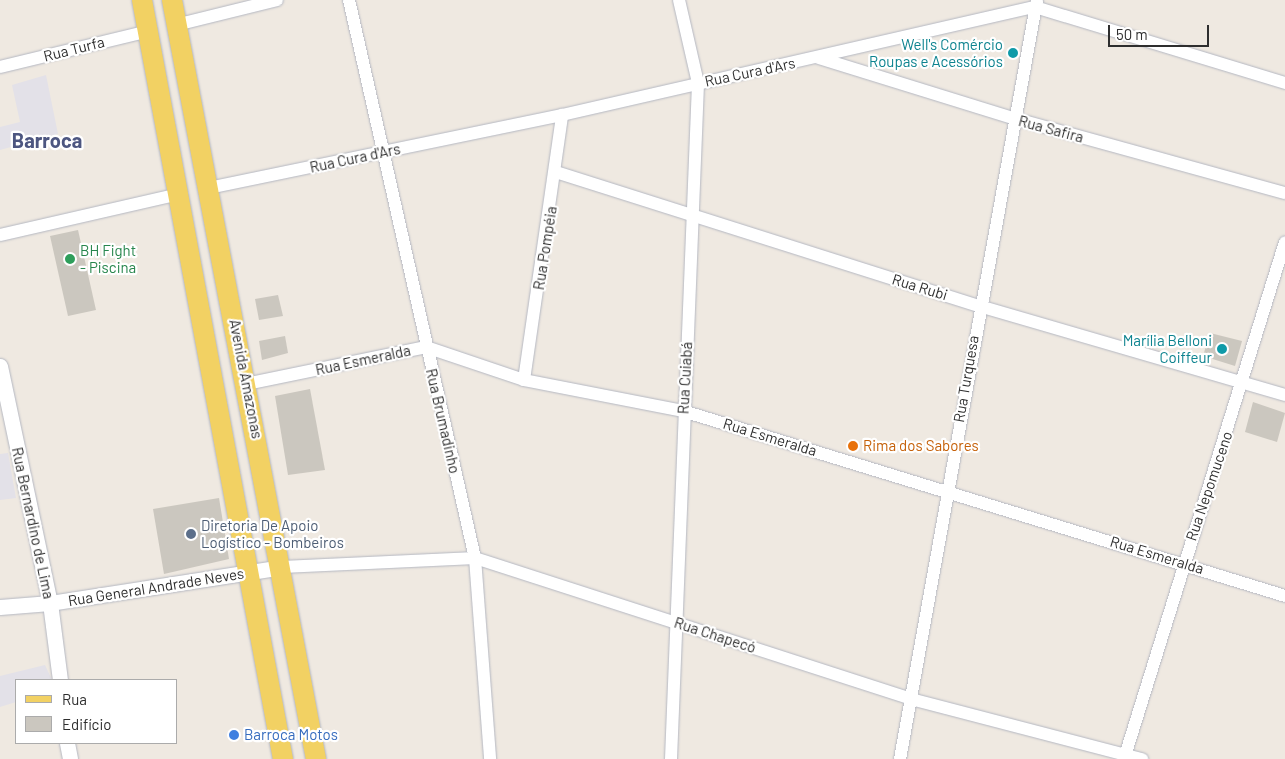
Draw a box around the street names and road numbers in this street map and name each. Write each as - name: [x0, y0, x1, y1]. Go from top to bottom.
- street label: Rua Turfa: [42, 33, 106, 65]
- street label: Rua Cura d'Ars: [703, 54, 797, 90]
- street label: Rua Safira: [1017, 112, 1085, 146]
- street label: Rua Cura d'Ars: [308, 140, 402, 176]
- street label: Rua Pompéia: [529, 205, 561, 291]
- street label: Rua Rubi: [890, 270, 950, 304]
- street label: Avenida Amazonas: [226, 318, 266, 440]
- street label: Rua Turquesa: [949, 334, 983, 424]
- street label: Rua Esmeralda: [314, 341, 412, 379]
- street label: Rua Cuiabá: [674, 341, 696, 415]
- street label: Rua Brumadinho: [422, 367, 464, 475]
- street label: Rua Esmeralda: [721, 414, 819, 460]
- street label: Rua Nepomuceno: [1182, 429, 1236, 543]
- street label: Rua Bernardino de Lima: [8, 445, 58, 601]
- street label: Rua Esmeralda: [1108, 532, 1206, 578]
- street label: Rua General Andrade Neves: [67, 564, 245, 610]
- street label: Rua Chapecó: [672, 613, 758, 657]

